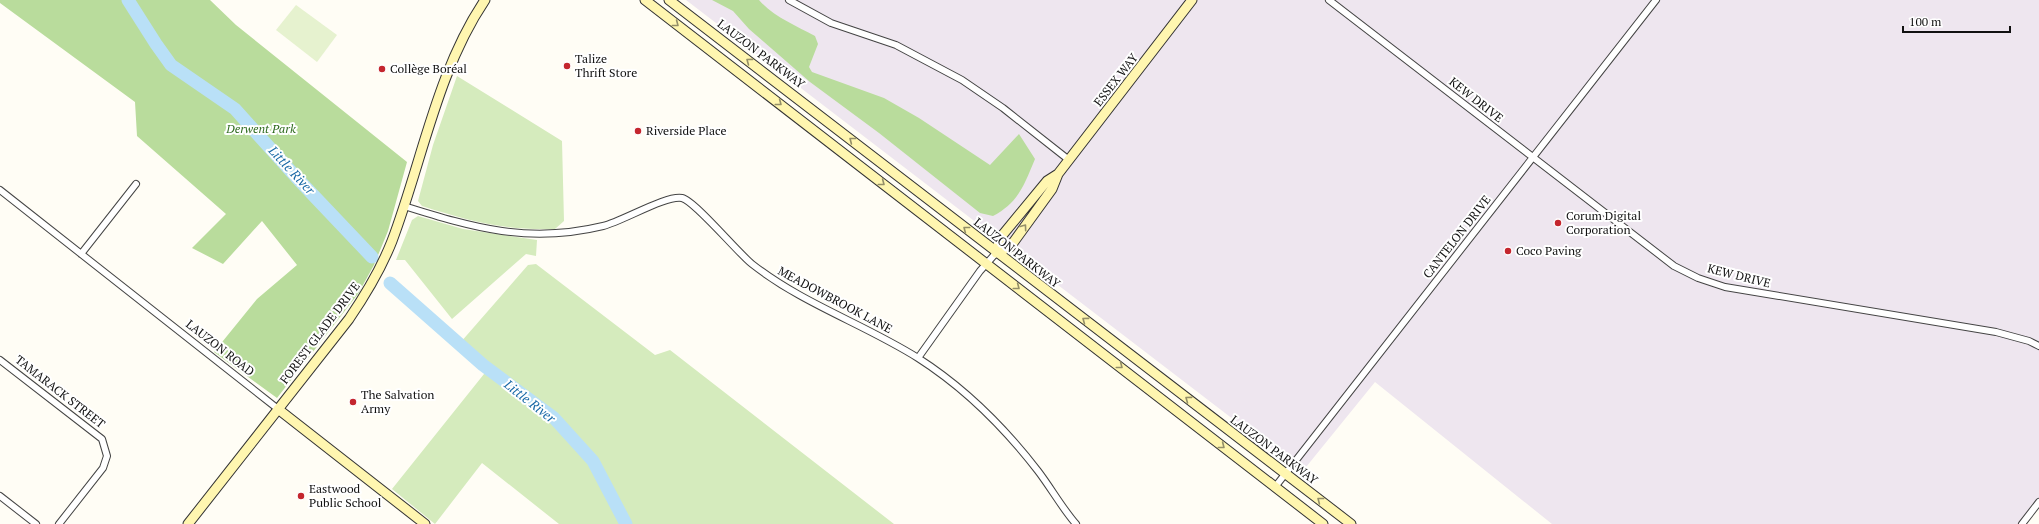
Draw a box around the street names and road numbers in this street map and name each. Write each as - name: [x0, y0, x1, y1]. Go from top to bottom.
- street label: LAUZON PARKWAY: [715, 16, 808, 91]
- street label: ESSEX WAY: [1090, 50, 1141, 109]
- street label: KEW DRIVE: [1446, 74, 1506, 125]
- street label: CANTELON DRIVE: [1420, 192, 1494, 281]
- street label: LAUZON PARKWAY: [971, 214, 1064, 291]
- street label: KEW DRIVE: [1706, 260, 1772, 291]
- street label: MEADOWBROOK LANE: [775, 263, 895, 336]
- street label: FOREST GLADE DRIVE: [276, 279, 363, 387]
- street label: LAUZON ROAD: [183, 316, 257, 379]
- street label: TAMARACK STREET: [12, 352, 109, 432]
- street label: LAUZON PARKWAY: [1228, 412, 1321, 487]

